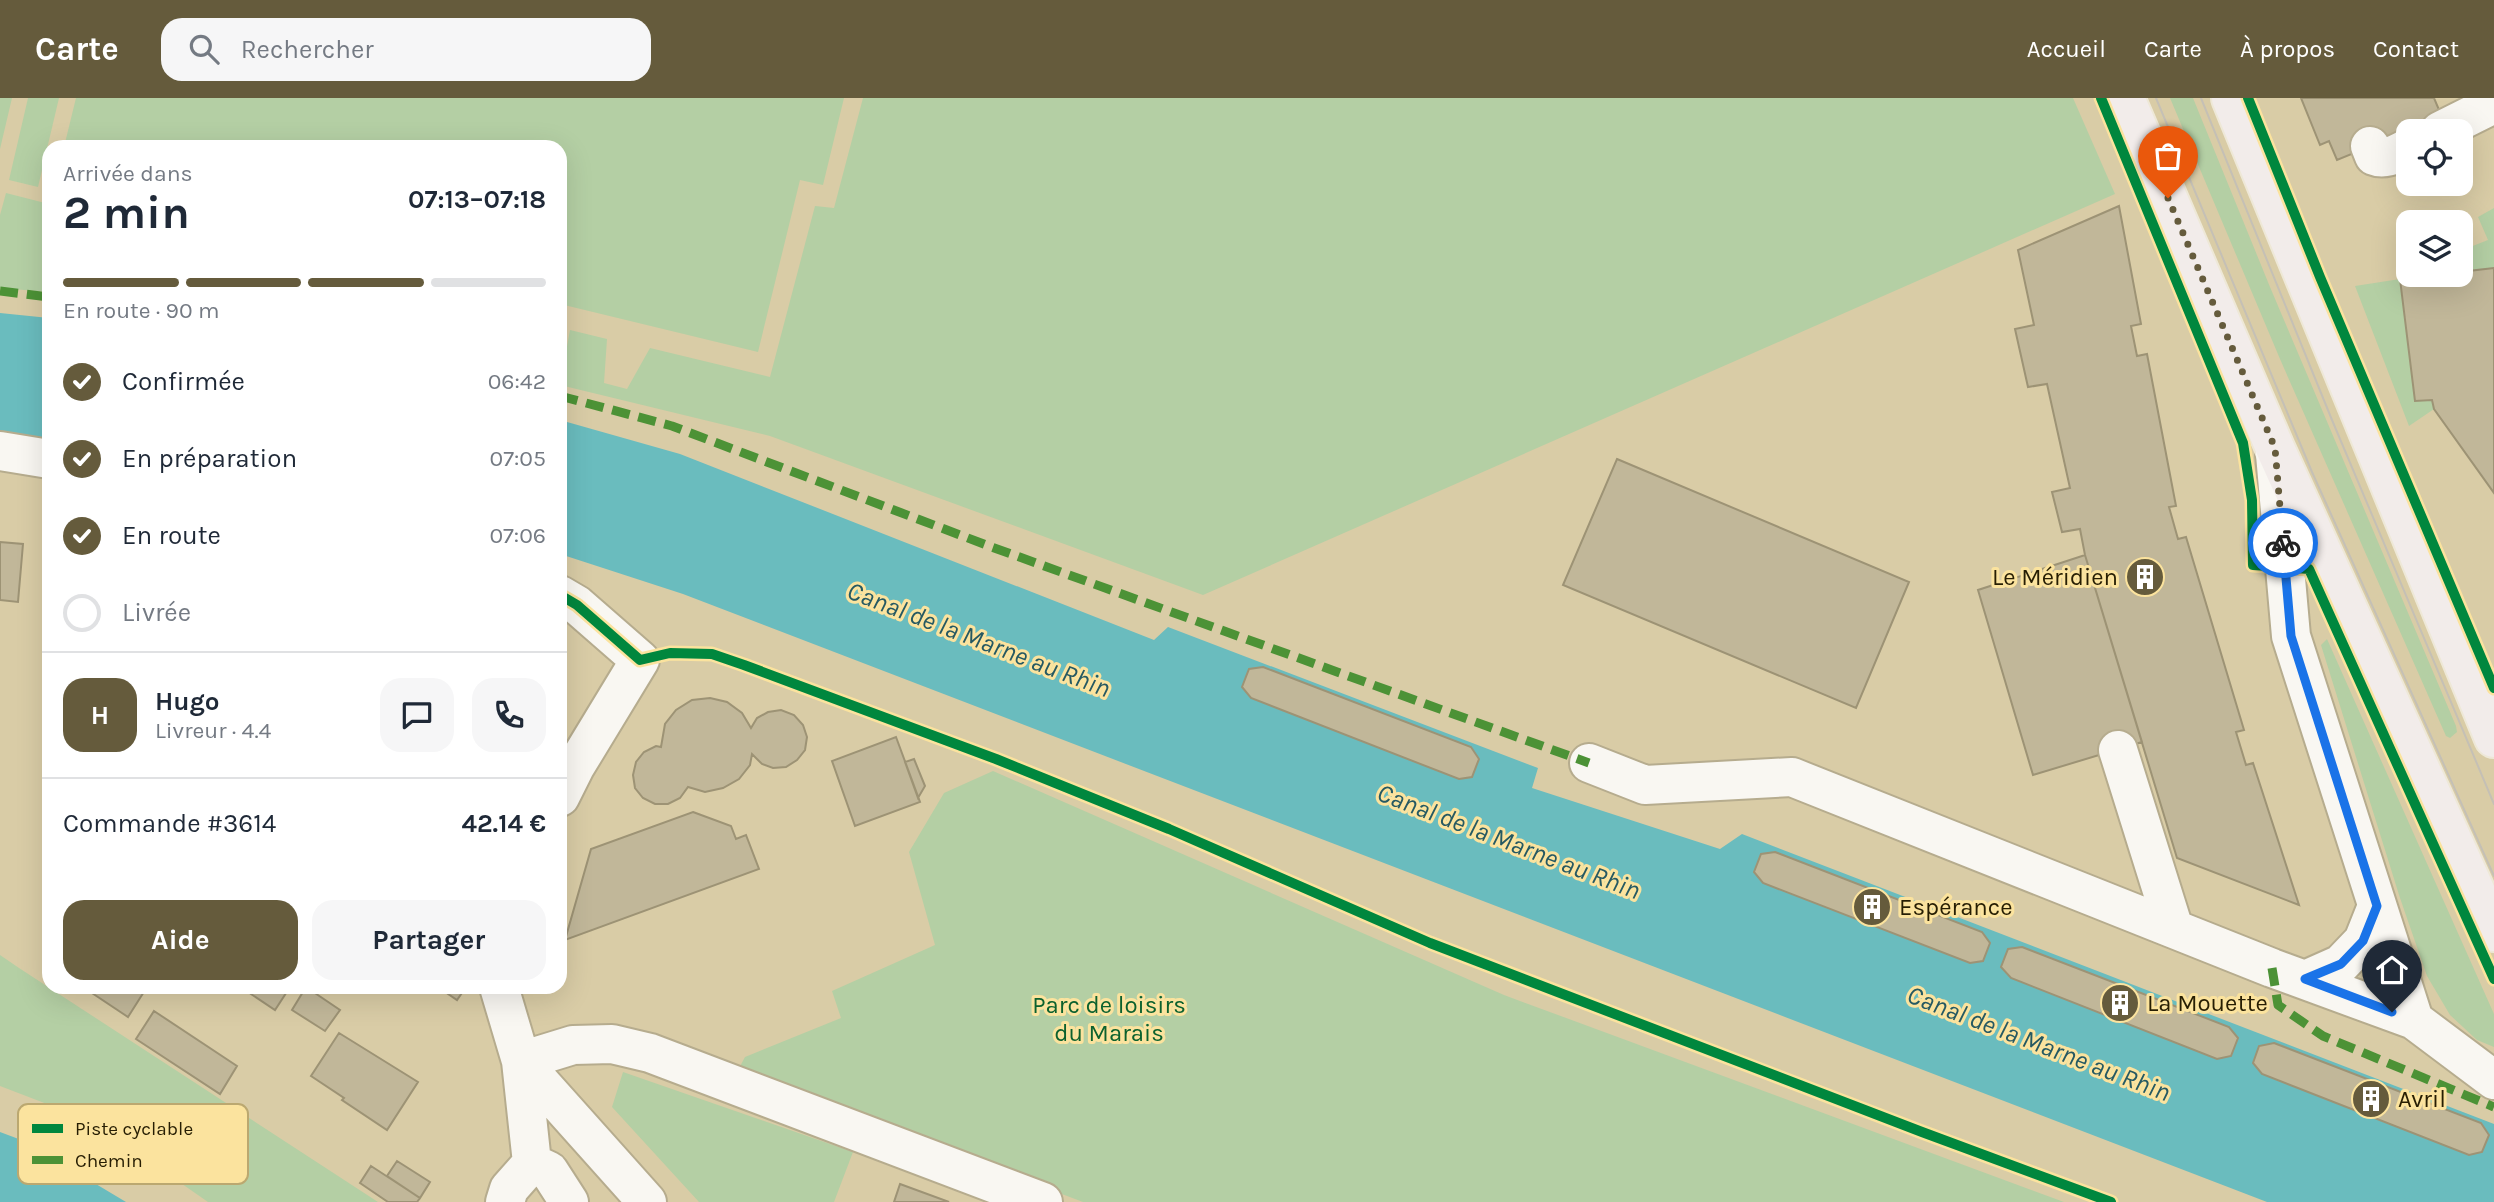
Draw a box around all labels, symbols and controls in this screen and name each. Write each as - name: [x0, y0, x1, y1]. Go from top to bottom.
- search box: [161, 18, 651, 81]
- text: Carte: [35, 30, 119, 68]
- icon: search: [185, 30, 223, 68]
- text: Rechercher: [241, 34, 374, 65]
- text: Accueil: [2027, 35, 2106, 63]
- text: Carte: [2144, 35, 2202, 63]
- text: À propos: [2240, 35, 2335, 63]
- text: Contact: [2373, 35, 2459, 63]
- map controls: [2396, 119, 2473, 287]
- button: locate: [2396, 119, 2473, 196]
- pin: [2138, 126, 2198, 198]
- icon: bag: [2149, 137, 2187, 175]
- text: Arrivée dans: [63, 160, 193, 187]
- text: 07:13–07:18: [408, 184, 546, 215]
- text: 2 min: [63, 186, 190, 240]
- button: layers: [2396, 210, 2473, 287]
- text: En route · 90 m: [63, 297, 220, 324]
- icon: check: [63, 363, 101, 401]
- text: Confirmée: [122, 366, 245, 397]
- text: 06:42: [488, 368, 546, 395]
- icon: check: [63, 440, 101, 478]
- text: En préparation: [122, 443, 297, 474]
- text: 07:05: [490, 445, 546, 472]
- courier: [2248, 508, 2318, 578]
- icon: check: [63, 517, 101, 555]
- text: En route: [122, 520, 221, 551]
- text: 07:06: [489, 522, 546, 549]
- icon: bike: [2264, 524, 2302, 562]
- building icon: Le Méridien: [2124, 556, 2166, 598]
- place label: Le Méridien: [1992, 563, 2118, 591]
- water label: Canal de la Marne au Rhin: [843, 575, 1115, 704]
- text: Livrée: [122, 597, 191, 628]
- button: chat: [380, 678, 454, 752]
- button: phone: [472, 678, 546, 752]
- text: Hugo: [155, 686, 220, 717]
- text: H: [91, 700, 109, 731]
- text: Livreur · 4.4: [155, 717, 271, 744]
- water label: Canal de la Marne au Rhin: [1373, 777, 1645, 906]
- text: Commande #3614: [63, 808, 276, 839]
- text: 42.14 €: [461, 808, 546, 839]
- building icon: Espérance: [1851, 886, 1893, 928]
- place label: Espérance: [1899, 893, 2013, 921]
- button: Aide: [63, 900, 298, 980]
- button: Partager: [312, 900, 546, 980]
- pin: [2362, 940, 2422, 1012]
- icon: home: [2373, 951, 2411, 989]
- water label: Canal de la Marne au Rhin: [1903, 979, 2175, 1108]
- building icon: La Mouette: [2099, 982, 2141, 1024]
- place label: La Mouette: [2147, 989, 2268, 1017]
- park label: Parc de loisirs du Marais: [1032, 991, 1186, 1047]
- building icon: Avril: [2350, 1078, 2392, 1120]
- place label: Avril: [2398, 1085, 2446, 1113]
- legend: [18, 1104, 248, 1184]
- text: Piste cyclable: [75, 1118, 193, 1140]
- text: Chemin: [75, 1150, 143, 1172]

